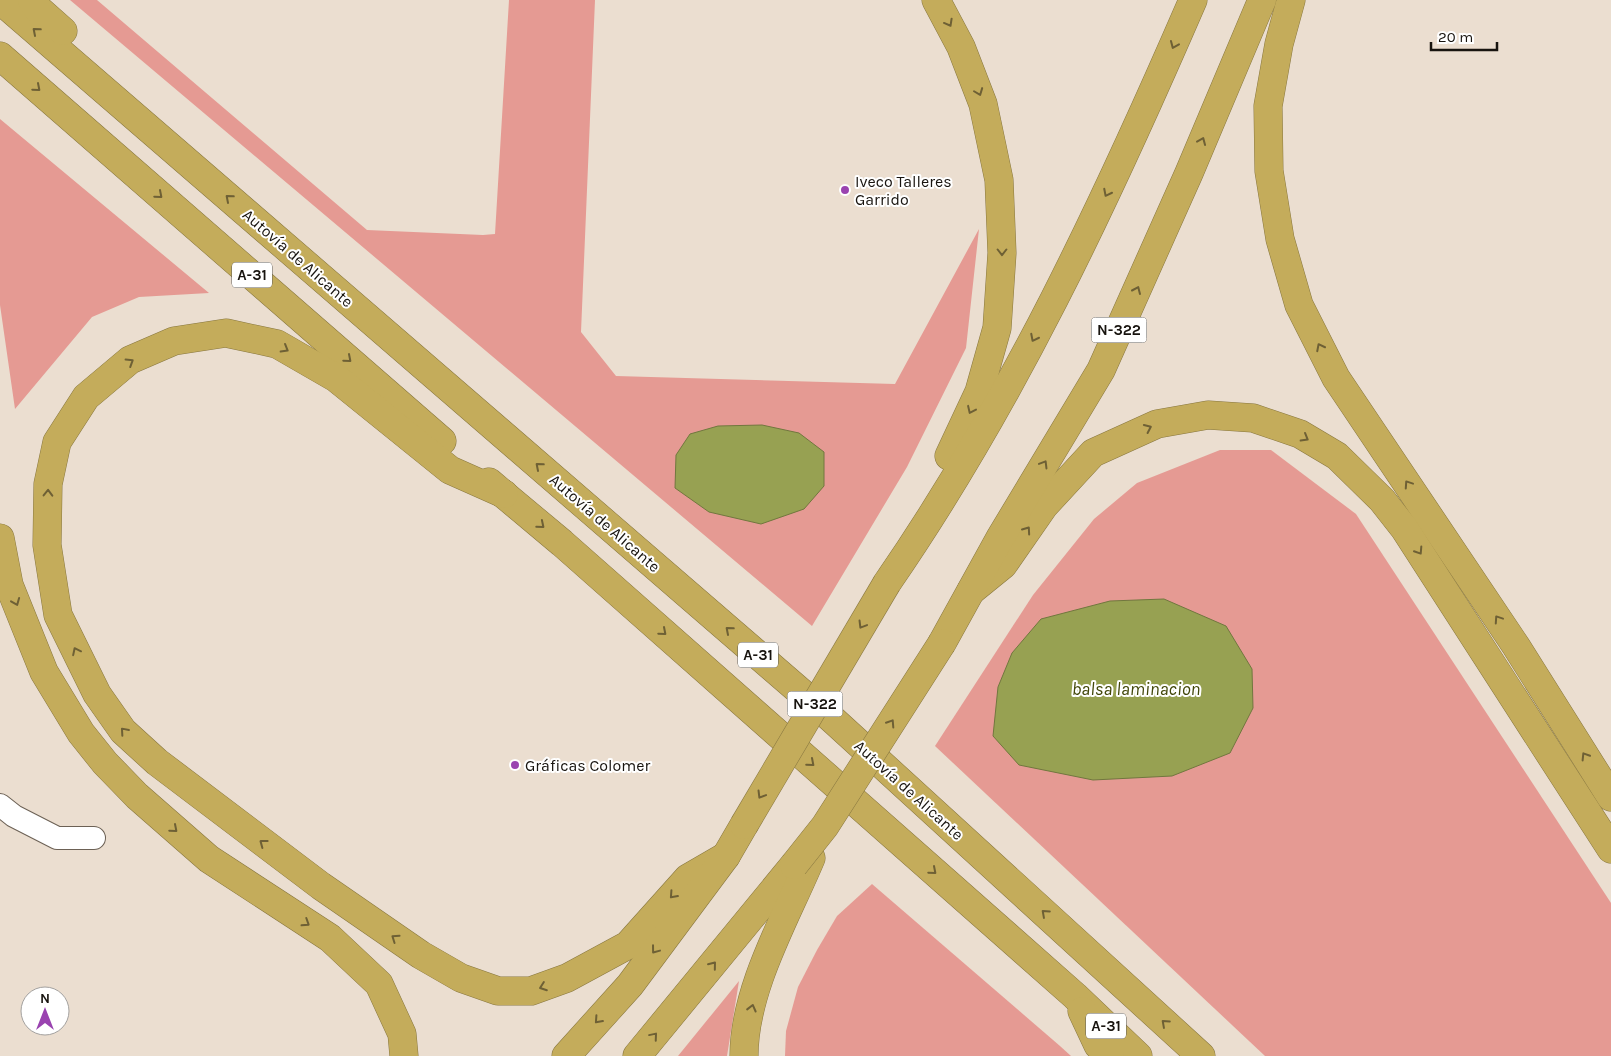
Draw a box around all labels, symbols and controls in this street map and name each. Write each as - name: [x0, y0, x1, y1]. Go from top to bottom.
- one-way arrow: [942, 18, 952, 27]
- scale bar: [1431, 20, 1497, 52]
- one-way arrow: [33, 28, 42, 37]
- text: 20 m: [1438, 28, 1473, 46]
- one-way arrow: [1169, 40, 1180, 49]
- one-way arrow: [31, 82, 40, 91]
- one-way arrow: [973, 87, 983, 96]
- one-way arrow: [1196, 137, 1207, 146]
- place label: Iveco Talleres Garrido: [855, 172, 952, 209]
- marker: Iveco Talleres Garrido: [839, 184, 851, 196]
- one-way arrow: [1103, 188, 1113, 197]
- one-way arrow: [154, 189, 163, 198]
- one-way arrow: [226, 195, 235, 204]
- street label: Autovía de Alicante: [239, 205, 357, 311]
- one-way arrow: [997, 248, 1007, 256]
- road number: A-31: [232, 262, 272, 288]
- one-way arrow: [1130, 286, 1141, 295]
- road number: N-322: [1092, 318, 1146, 342]
- one-way arrow: [1030, 333, 1040, 342]
- one-way arrow: [280, 342, 289, 352]
- one-way arrow: [1316, 343, 1326, 352]
- one-way arrow: [342, 353, 351, 362]
- one-way arrow: [125, 358, 134, 368]
- one-way arrow: [966, 405, 977, 414]
- one-way arrow: [1143, 423, 1152, 434]
- one-way arrow: [1300, 431, 1309, 441]
- one-way arrow: [1038, 461, 1048, 470]
- one-way arrow: [536, 463, 545, 472]
- street label: Autovía de Alicante: [546, 470, 664, 576]
- one-way arrow: [1405, 480, 1414, 490]
- one-way arrow: [43, 489, 53, 496]
- one-way arrow: [535, 520, 544, 528]
- one-way arrow: [1021, 526, 1030, 536]
- one-way arrow: [1413, 545, 1422, 555]
- one-way arrow: [10, 598, 20, 606]
- one-way arrow: [1495, 615, 1504, 625]
- one-way arrow: [859, 620, 869, 629]
- one-way arrow: [725, 626, 734, 635]
- one-way arrow: [658, 627, 667, 636]
- road number: A-31: [738, 642, 778, 668]
- one-way arrow: [72, 647, 82, 656]
- water label: balsa laminacion: [1072, 678, 1200, 700]
- road number: N-322: [788, 692, 842, 716]
- one-way arrow: [884, 720, 894, 729]
- one-way arrow: [121, 727, 130, 736]
- street label: Autovía de Alicante: [851, 736, 967, 844]
- one-way arrow: [1582, 753, 1591, 762]
- place label: Gráficas Colomer: [525, 756, 650, 775]
- one-way arrow: [806, 757, 815, 766]
- marker: Gráficas Colomer: [509, 759, 521, 771]
- one-way arrow: [758, 790, 768, 799]
- one-way arrow: [168, 823, 177, 831]
- one-way arrow: [260, 840, 269, 848]
- one-way arrow: [928, 865, 937, 874]
- one-way arrow: [670, 889, 679, 898]
- one-way arrow: [1041, 910, 1050, 919]
- one-way arrow: [301, 916, 310, 926]
- one-way arrow: [391, 935, 401, 944]
- one-way arrow: [653, 944, 661, 953]
- one-way arrow: [707, 961, 716, 970]
- one-way arrow: [539, 981, 548, 991]
- north arrow: [20, 986, 70, 1036]
- text: N: [40, 990, 50, 1007]
- one-way arrow: [746, 1004, 757, 1013]
- road number: A-31: [1086, 1014, 1126, 1038]
- one-way arrow: [595, 1015, 604, 1024]
- one-way arrow: [1161, 1020, 1170, 1029]
- one-way arrow: [648, 1033, 657, 1042]

